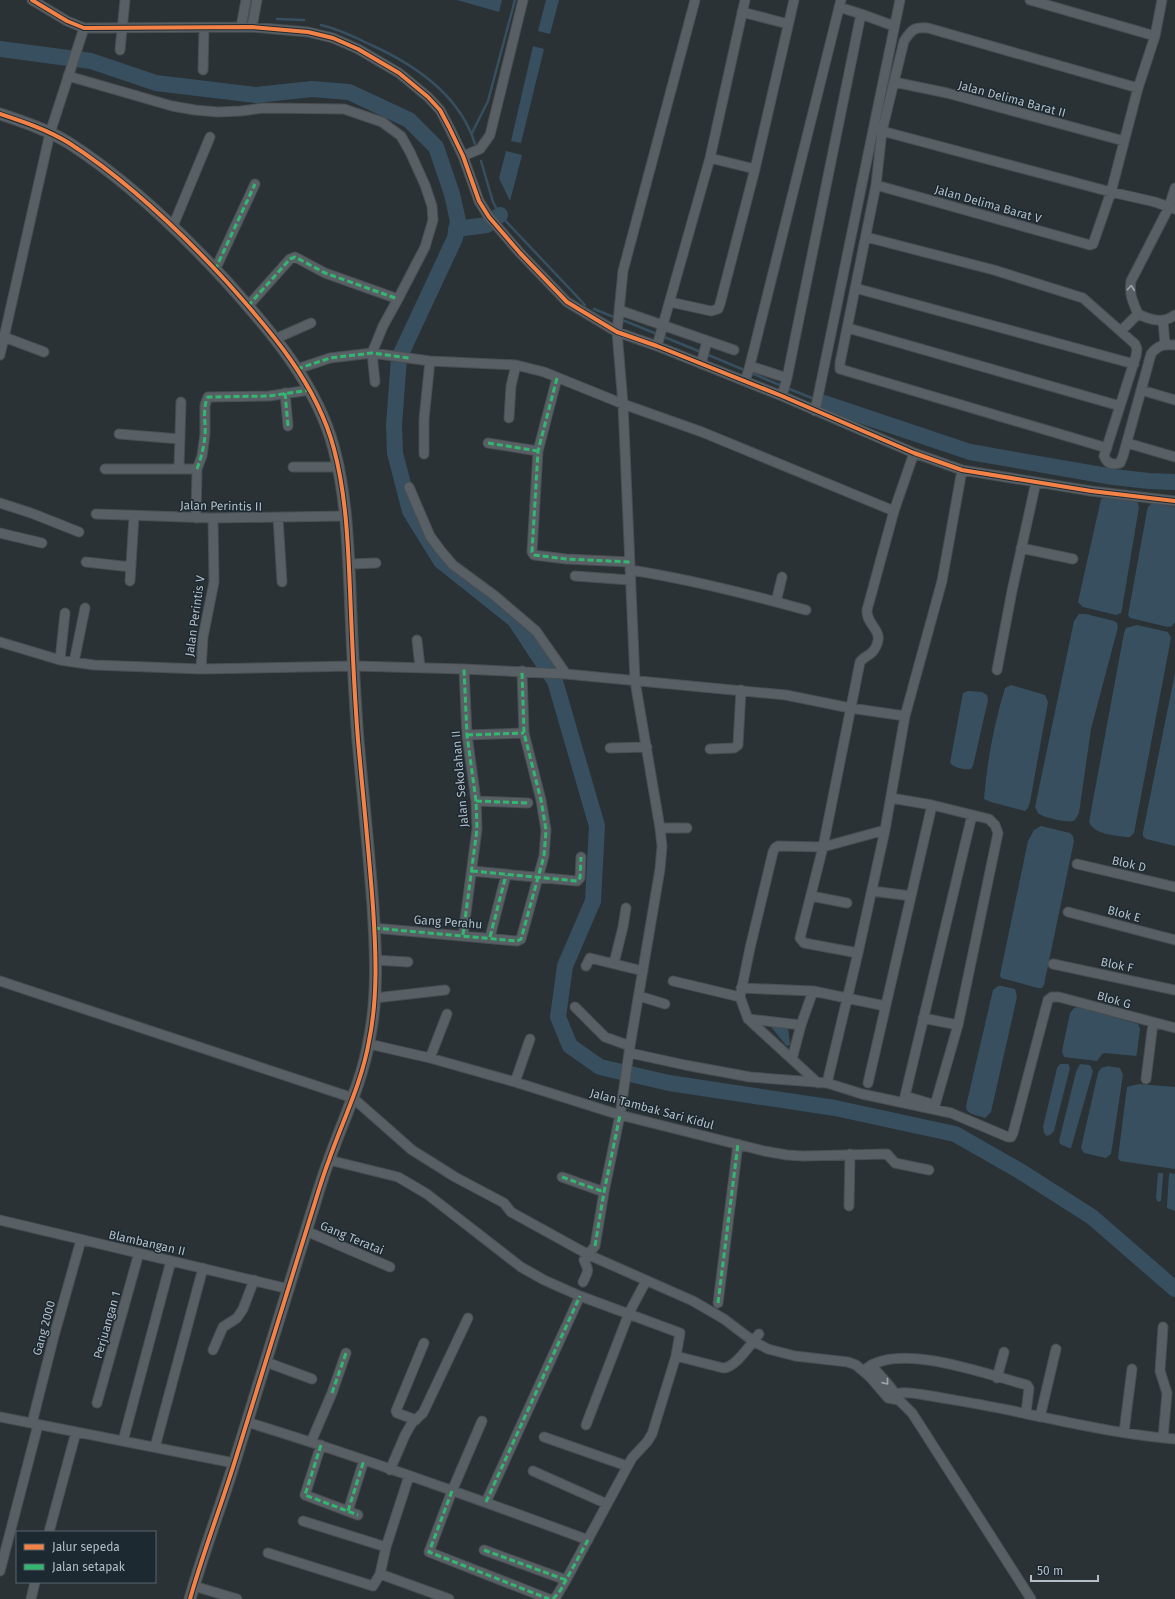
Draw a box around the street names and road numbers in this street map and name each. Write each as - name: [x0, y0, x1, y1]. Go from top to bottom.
- street label: Jalan Delima Barat II: [957, 78, 1067, 120]
- street label: Jalan Delima Barat V: [933, 182, 1043, 226]
- street label: Jalan Perintis II: [180, 498, 262, 514]
- street label: Jalan Perintis V: [182, 574, 208, 657]
- street label: Jalan Sekolahan II: [449, 730, 471, 828]
- street label: Blok D: [1110, 853, 1148, 875]
- street label: Blok E: [1106, 903, 1142, 925]
- street label: Gang Perahu: [413, 913, 483, 931]
- street label: Blok F: [1099, 955, 1135, 975]
- street label: Blok G: [1095, 988, 1133, 1012]
- street label: Jalan Tambak Sari Kidul: [588, 1086, 716, 1132]
- street label: Gang Teratai: [318, 1218, 386, 1258]
- street label: Blambangan II: [107, 1227, 187, 1259]
- street label: Perjuangan 1: [91, 1290, 123, 1360]
- street label: Gang 2000: [30, 1299, 58, 1357]

